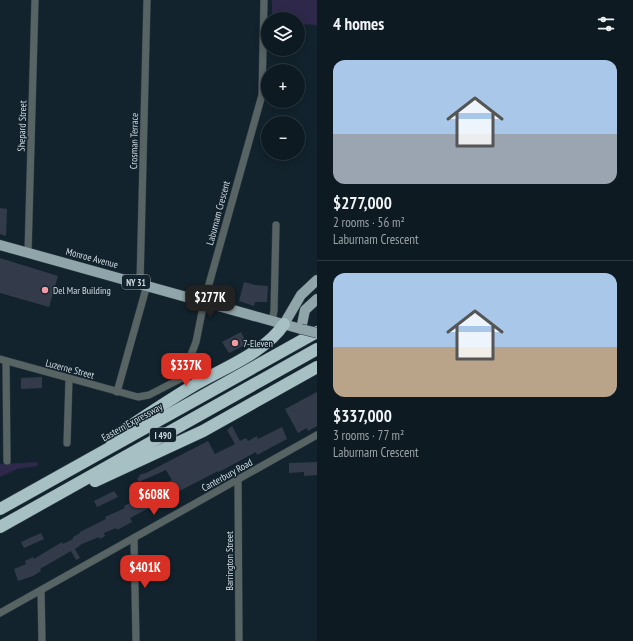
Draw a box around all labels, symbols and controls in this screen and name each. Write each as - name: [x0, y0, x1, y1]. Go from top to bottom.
- map controls: [261, 12, 305, 160]
- button: layers: [261, 12, 305, 56]
- text: 4 homes: [333, 13, 384, 35]
- icon: filters: [595, 13, 617, 35]
- button: +: [261, 64, 305, 108]
- icon: home: [439, 86, 511, 158]
- street label: Shepard Street: [15, 100, 29, 152]
- street label: Crosman Terrace: [127, 113, 141, 169]
- button: −: [261, 116, 305, 160]
- street label: Laburnam Crescent: [203, 179, 233, 246]
- text: $277,000: [333, 192, 392, 214]
- text: 2 rooms · 56 m²: [333, 214, 405, 231]
- text: Laburnam Crescent: [333, 231, 419, 248]
- street label: Monroe Avenue: [65, 245, 119, 271]
- road number: NY 31: [122, 275, 150, 289]
- place label: Del Mar Building: [53, 284, 111, 297]
- marker: Del Mar Building: [40, 285, 50, 295]
- pin: $277K: [182, 285, 238, 319]
- text: $277K: [194, 289, 226, 306]
- icon: home: [439, 299, 511, 371]
- place label: 7-Eleven: [243, 337, 273, 350]
- marker: 7-Eleven: [230, 338, 240, 348]
- pin: $337K: [158, 353, 214, 387]
- street label: Luzerne Street: [44, 356, 96, 382]
- text: $337K: [170, 357, 202, 374]
- street label: Eastern Expressway: [99, 400, 165, 444]
- text: $337,000: [333, 405, 392, 427]
- text: 3 rooms · 77 m²: [333, 427, 404, 444]
- road number: I 490: [150, 428, 176, 442]
- text: Laburnam Crescent: [333, 444, 419, 461]
- street label: Canterbury Road: [199, 456, 255, 494]
- pin: $608K: [126, 482, 182, 516]
- text: $608K: [138, 486, 170, 503]
- street label: Barrington Street: [223, 531, 236, 591]
- pin: $401K: [117, 555, 173, 589]
- text: $401K: [129, 559, 161, 576]

